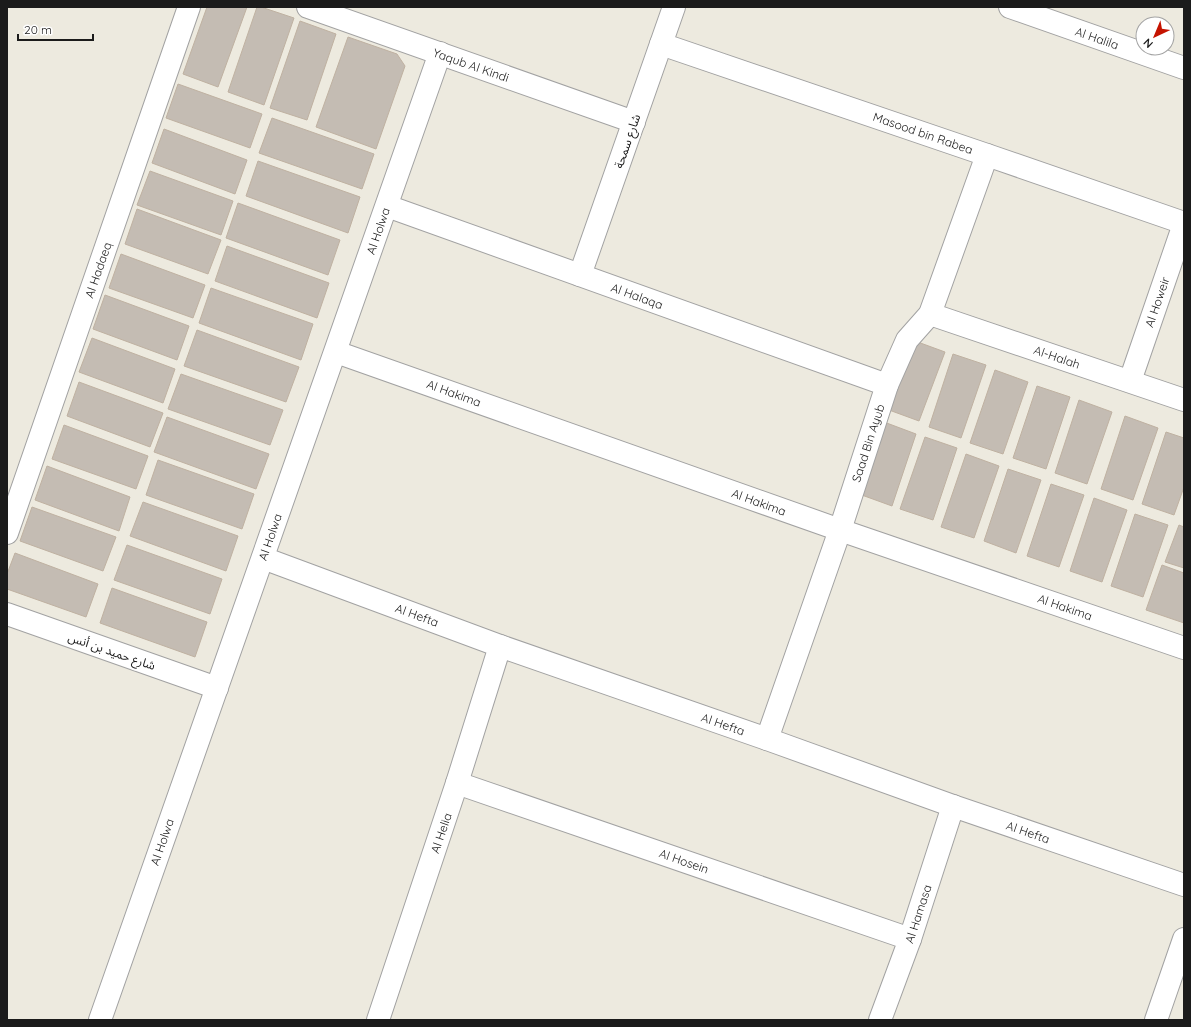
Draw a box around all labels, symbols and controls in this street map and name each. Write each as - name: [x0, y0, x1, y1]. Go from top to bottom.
- scale bar: [18, 16, 93, 42]
- north arrow: [1135, 16, 1175, 56]
- text: 20 m: [24, 22, 52, 37]
- street label: Al Halila: [1073, 24, 1121, 52]
- text: N: [1140, 35, 1156, 51]
- street label: Yaqub Al Kindi: [431, 45, 511, 85]
- street label: Masood bin Rabea: [871, 109, 975, 157]
- street label: شارع سمحة: [611, 112, 645, 171]
- street label: Al Holwa: [363, 206, 393, 256]
- street label: Al Hadaeq: [81, 240, 115, 300]
- street label: Al Howeir: [1141, 274, 1173, 329]
- street label: Al Halaqa: [609, 280, 665, 312]
- street label: Al-Halah: [1032, 342, 1082, 372]
- street label: Al Hakima: [425, 376, 483, 410]
- street label: Saad Bin Ayub: [848, 402, 888, 484]
- street label: Al Hakima: [730, 485, 788, 519]
- street label: Al Holwa: [255, 512, 285, 562]
- street label: Al Hakima: [1036, 591, 1094, 623]
- street label: Al Hefta: [393, 600, 441, 630]
- street label: شارع حميد بن أنس: [66, 629, 158, 675]
- street label: Al Hefta: [699, 710, 747, 738]
- street label: Al Helia: [427, 811, 455, 855]
- street label: Al Holwa: [147, 817, 177, 867]
- street label: Al Hefta: [1004, 818, 1052, 846]
- street label: Al Hosein: [657, 846, 711, 876]
- street label: Al Hamasa: [901, 883, 935, 945]

